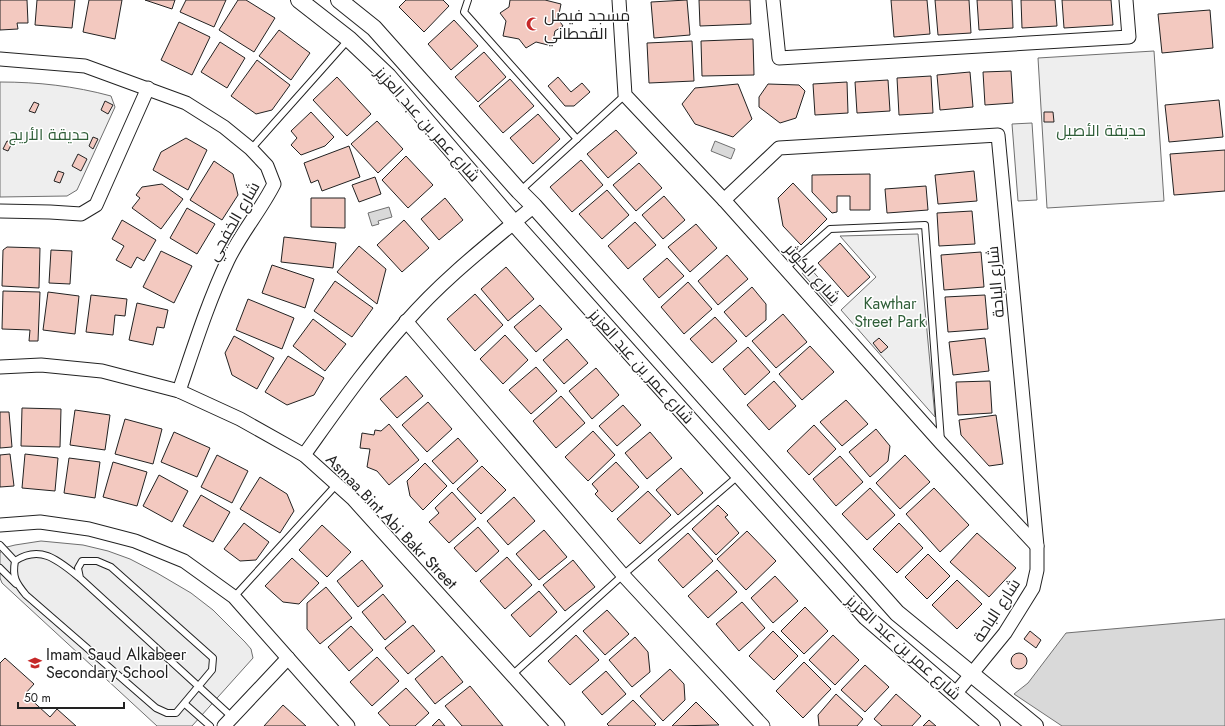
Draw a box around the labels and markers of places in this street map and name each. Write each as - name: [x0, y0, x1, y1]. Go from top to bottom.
- place label: مسجد فيصل القحطاني: [544, 4, 630, 47]
- mosque icon: مسجد فيصل القحطاني: [525, 16, 541, 32]
- place label: Imam Saud Alkabeer Secondary School: [46, 643, 187, 684]
- school or university icon: Imam Saud Alkabeer Secondary School: [27, 655, 43, 671]

